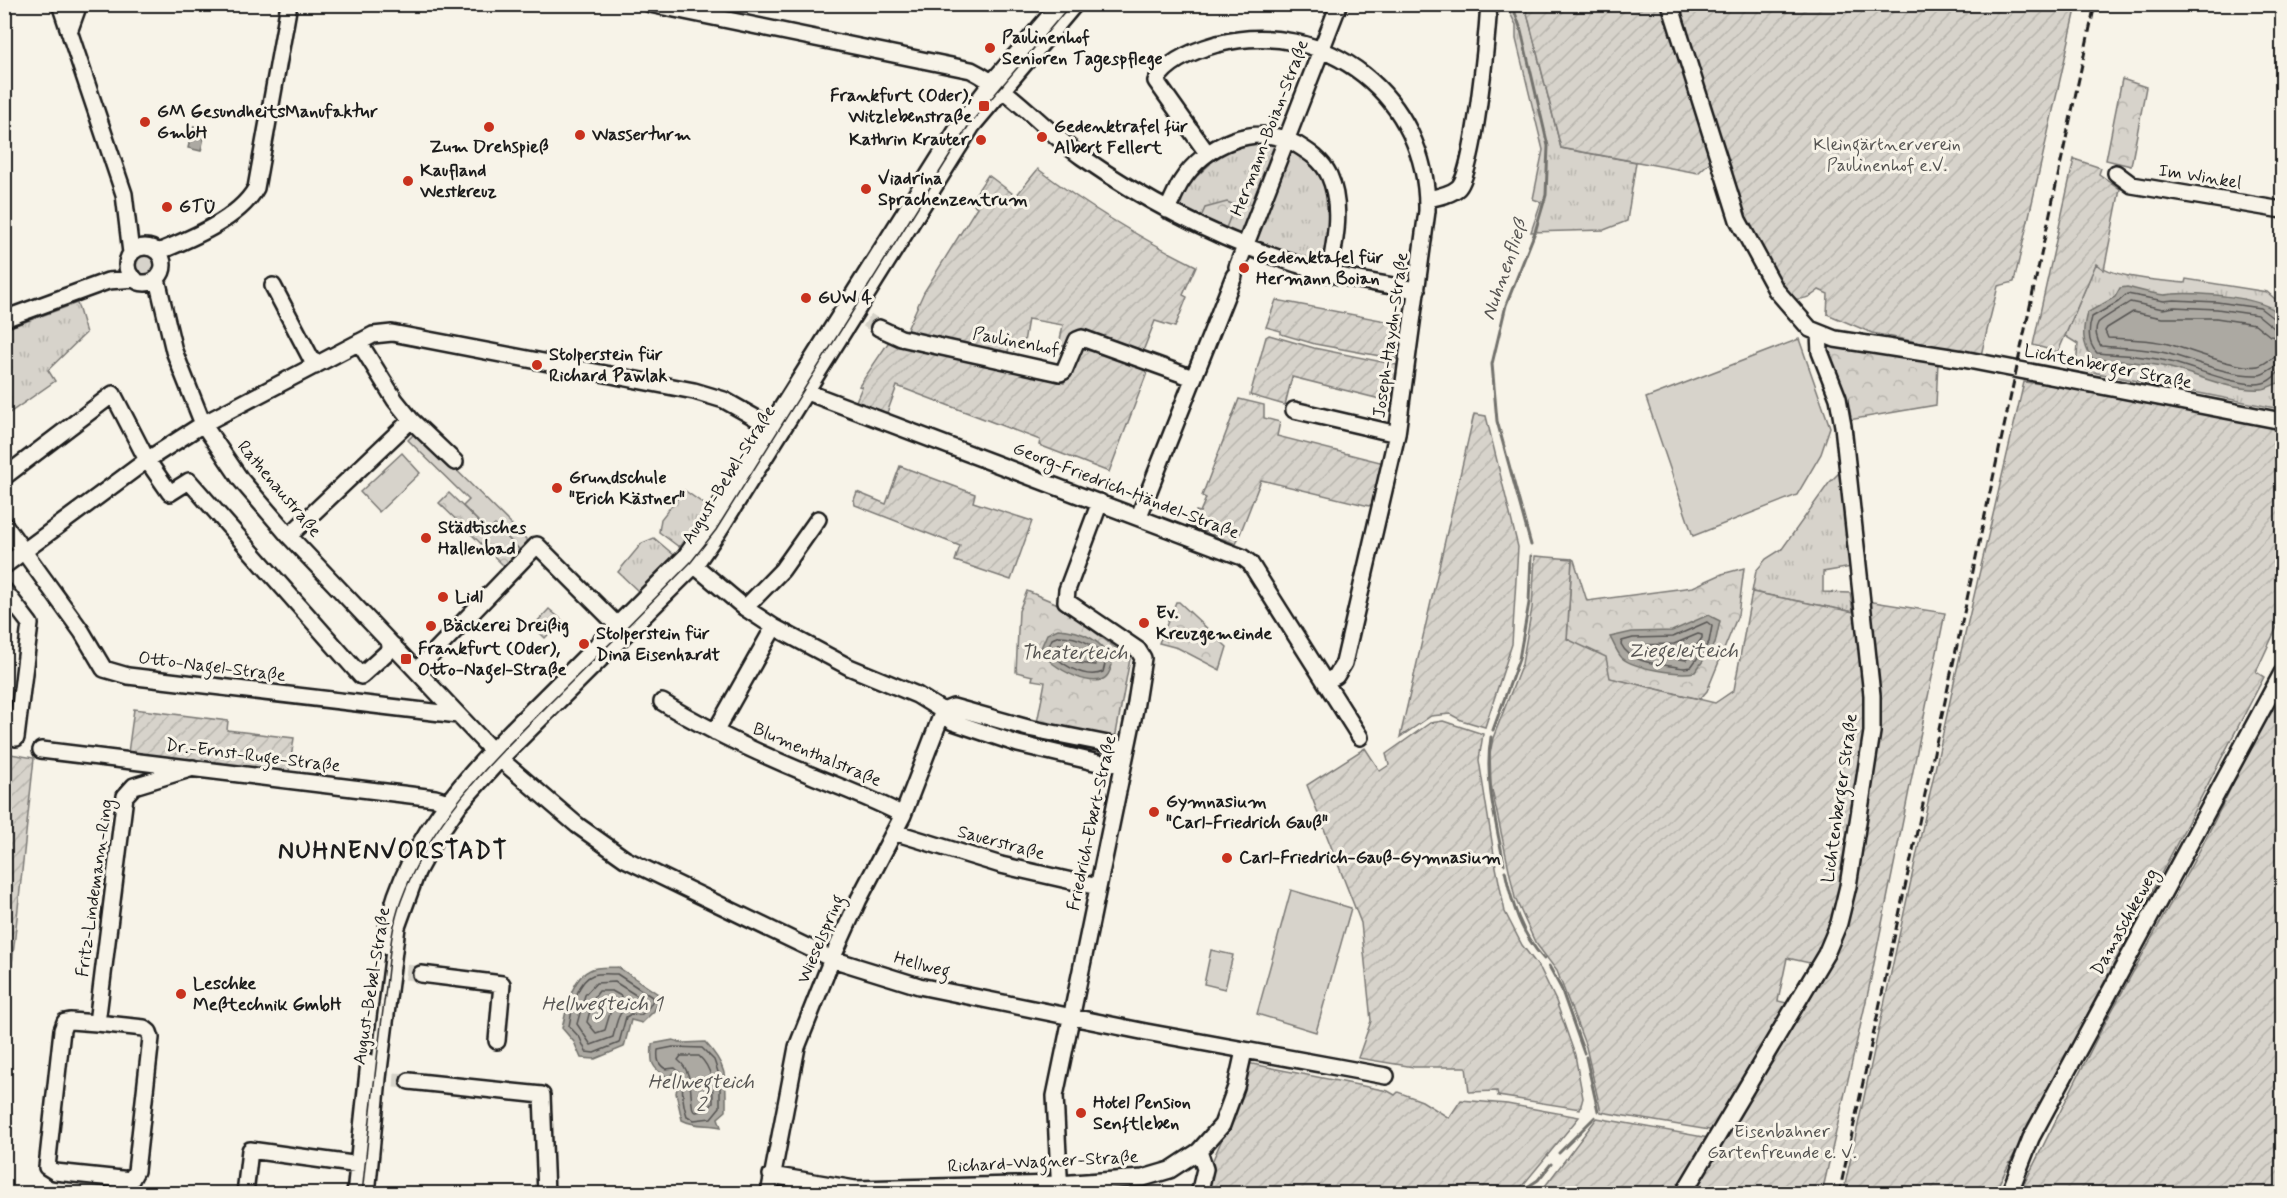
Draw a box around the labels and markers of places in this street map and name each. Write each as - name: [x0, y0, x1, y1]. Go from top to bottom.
- place label: Paulinenhof Senioren Tagespflege: [1002, 26, 1163, 73]
- marker: Paulinenhof Senioren Tagespflege: [983, 41, 997, 55]
- place label: Frankfurt (Oder), Witzlebenstraße: [830, 84, 972, 129]
- marker: Frankfurt (Oder), Witzlebenstraße: [977, 99, 991, 113]
- place label: GM GesundheitsManufaktur GmbH: [157, 100, 378, 145]
- marker: GM GesundheitsManufaktur GmbH: [138, 115, 152, 129]
- place label: Gedenktrafel für Albert Fellert: [1054, 115, 1188, 160]
- marker: Zum Drehspieß: [482, 120, 496, 134]
- place label: Wasserturm: [591, 123, 691, 147]
- marker: Wasserturm: [573, 128, 587, 142]
- place label: Kathrin Krauter: [849, 128, 970, 152]
- marker: Gedenktrafel für Albert Fellert: [1035, 130, 1049, 144]
- marker: Kathrin Krauter: [974, 133, 988, 147]
- place label: Zum Drehspieß: [429, 135, 549, 159]
- place label: Kaufland Westkreuz: [419, 159, 497, 204]
- place label: Viadrina Sprachenzentrum: [878, 167, 1028, 212]
- marker: Kaufland Westkreuz: [401, 174, 415, 188]
- marker: Viadrina Sprachenzentrum: [859, 182, 873, 196]
- place label: GTÜ: [179, 195, 216, 219]
- marker: GTÜ: [160, 200, 174, 214]
- place label: Gedenktafel für Hermann Boian: [1256, 246, 1384, 291]
- marker: Gedenktafel für Hermann Boian: [1237, 261, 1251, 275]
- place label: GUW 4: [818, 286, 872, 310]
- marker: GUW 4: [799, 291, 813, 305]
- place label: Stolperstein für Richard Pawlak: [549, 343, 667, 388]
- marker: Stolperstein für Richard Pawlak: [530, 358, 544, 372]
- place label: Grundschule "Erich Kästner": [569, 466, 685, 511]
- marker: Grundschule "Erich Kästner": [550, 481, 564, 495]
- place label: Städtisches Hallenbad: [438, 516, 526, 561]
- marker: Städtisches Hallenbad: [419, 531, 433, 545]
- place label: Lidl: [455, 585, 483, 609]
- marker: Lidl: [436, 590, 450, 604]
- place label: Ev. Kreuzgemeinde: [1156, 601, 1272, 646]
- place label: Bäckerei Dreißig: [443, 614, 569, 638]
- marker: Ev. Kreuzgemeinde: [1137, 616, 1151, 630]
- marker: Bäckerei Dreißig: [424, 619, 438, 633]
- place label: Stolperstein für Dina Eisenhardt: [596, 622, 721, 667]
- place label: Frankfurt (Oder), Otto-Nagel-Straße: [418, 637, 567, 684]
- marker: Stolperstein für Dina Eisenhardt: [577, 637, 591, 651]
- marker: Frankfurt (Oder), Otto-Nagel-Straße: [399, 652, 413, 666]
- place label: Gymnasium "Carl-Friedrich Gauß": [1166, 790, 1328, 835]
- marker: Gymnasium "Carl-Friedrich Gauß": [1147, 805, 1161, 819]
- place label: Carl-Friedrich-Gauß-Gymnasium: [1239, 846, 1501, 870]
- marker: Carl-Friedrich-Gauß-Gymnasium: [1220, 851, 1234, 865]
- place label: Leschke Meßtechnik GmbH: [193, 972, 342, 1017]
- marker: Leschke Meßtechnik GmbH: [174, 987, 188, 1001]
- place label: Hotel Pension Senftleben: [1093, 1091, 1191, 1136]
- marker: Hotel Pension Senftleben: [1074, 1106, 1088, 1120]

